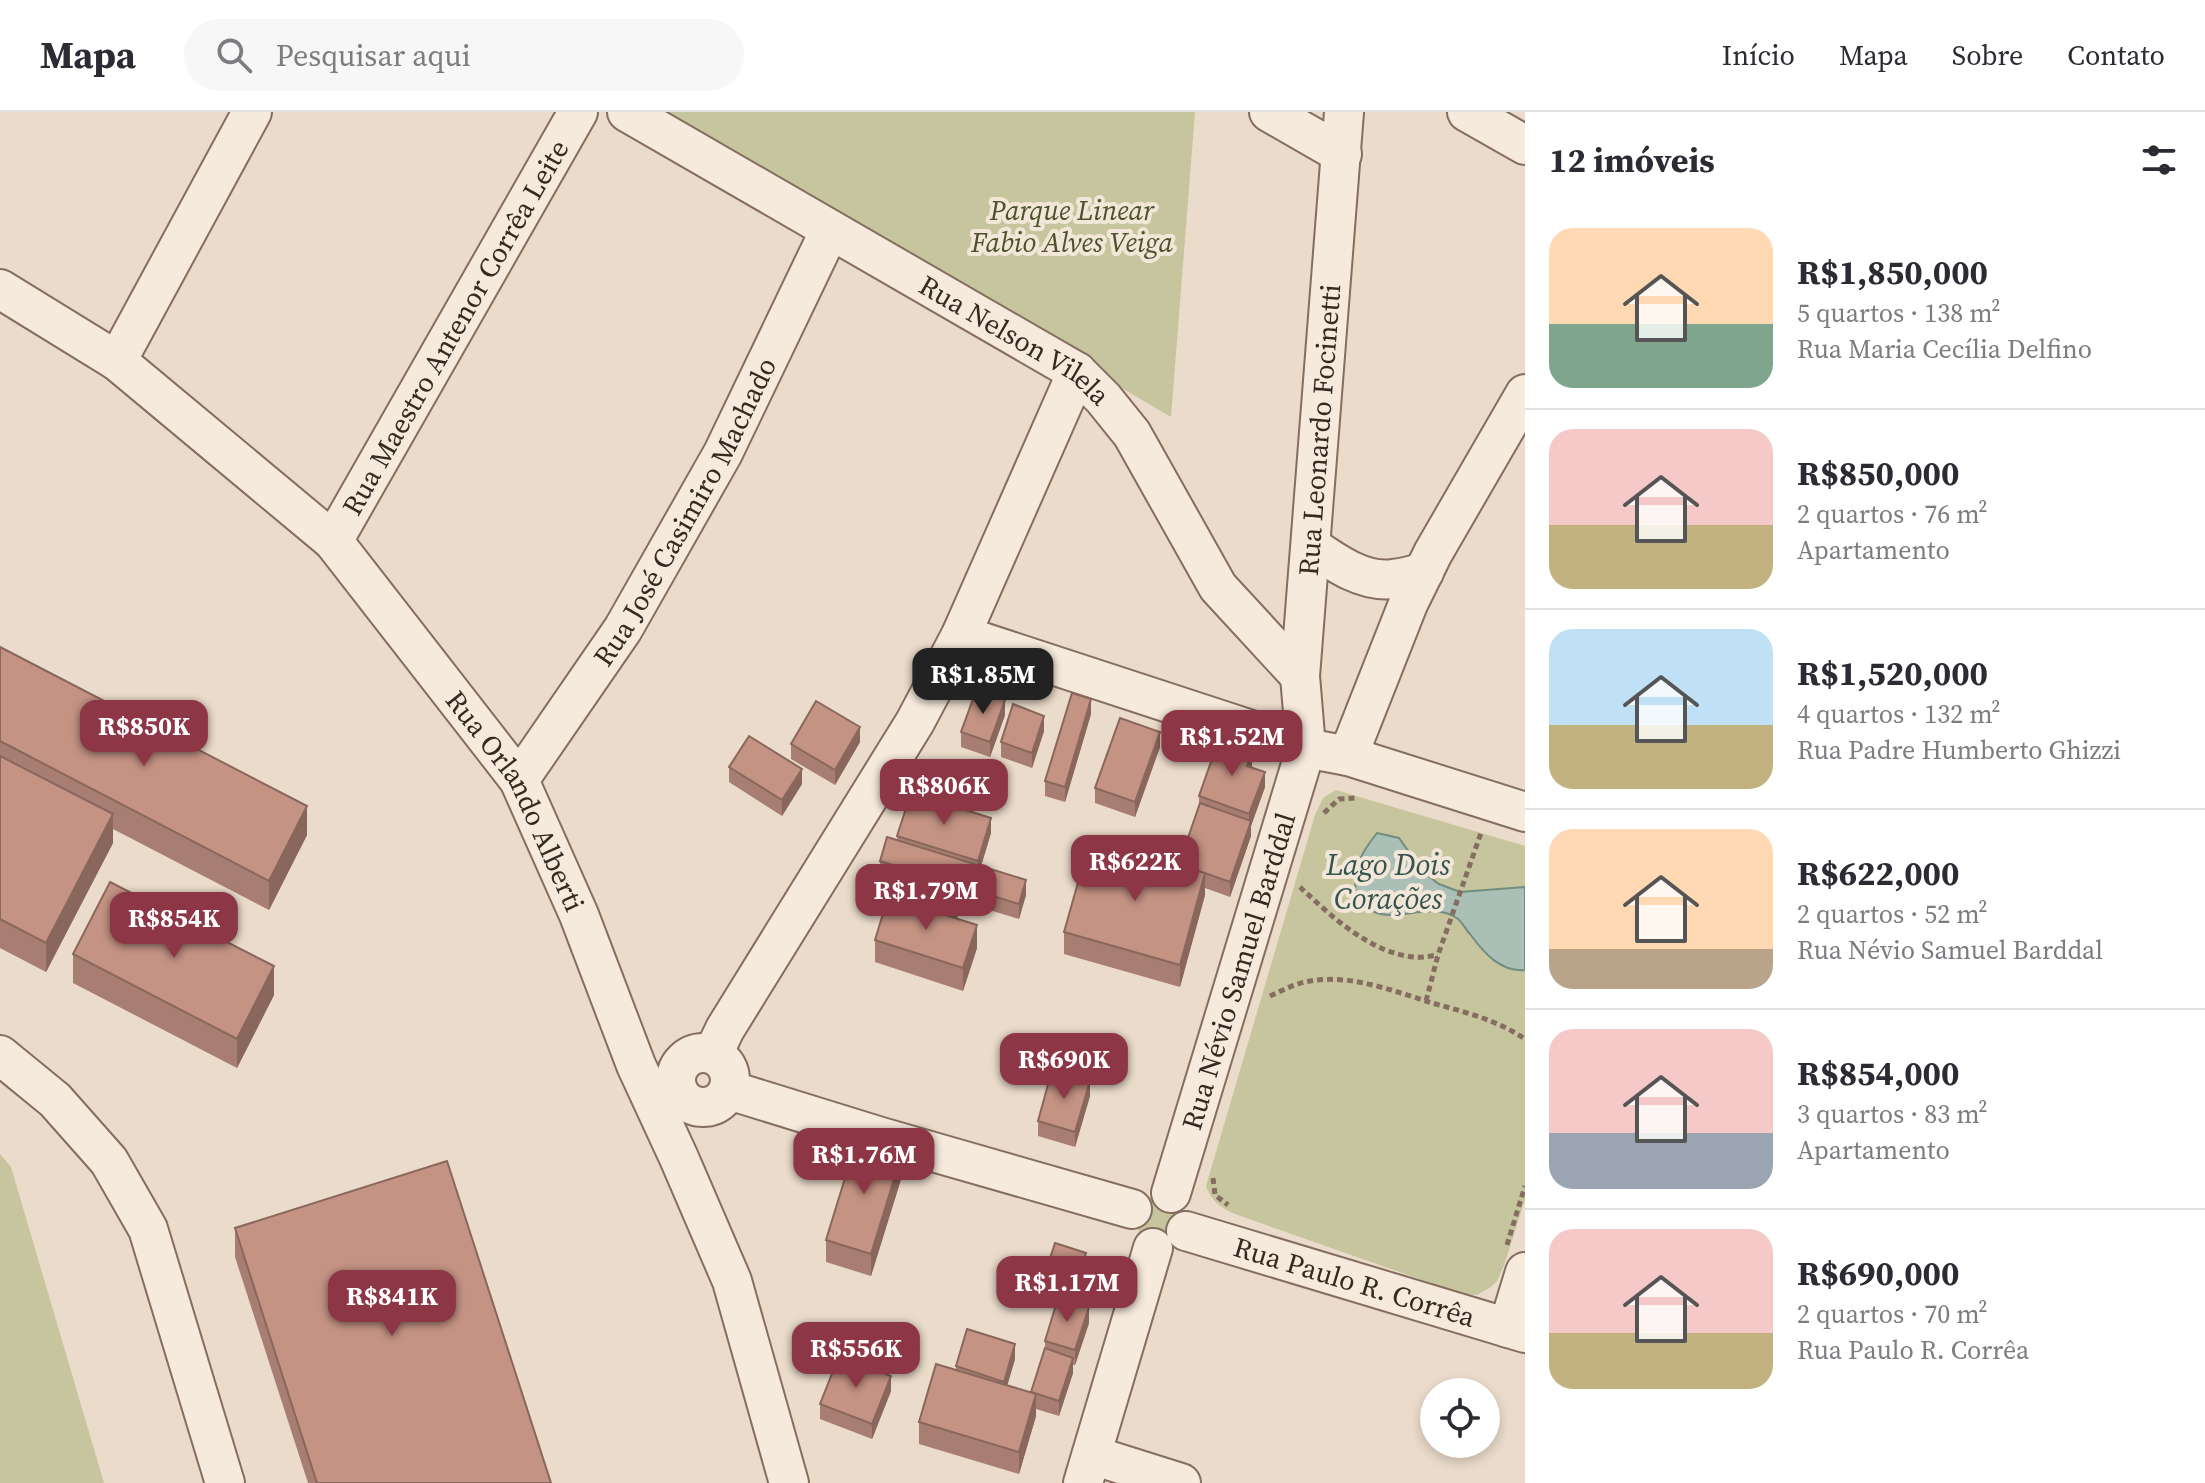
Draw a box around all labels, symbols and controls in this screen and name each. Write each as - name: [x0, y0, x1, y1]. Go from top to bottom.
- search box: [184, 19, 744, 91]
- text: Mapa: [40, 29, 136, 81]
- icon: search: [212, 33, 256, 77]
- text: Pesquisar aqui: [276, 35, 471, 76]
- text: Início: [1722, 36, 1795, 74]
- text: Mapa: [1839, 36, 1908, 74]
- text: Sobre: [1952, 36, 2023, 74]
- text: Contato: [2067, 36, 2165, 74]
- street label: Rua Maestro Antenor Corrêa Leite: [333, 133, 577, 522]
- text: 12 imóveis: [1549, 137, 1715, 183]
- icon: filters: [2137, 138, 2181, 182]
- park label: Parque Linear Fabio Alves Veiga: [970, 191, 1173, 261]
- text: R$1,850,000: [1797, 249, 1988, 295]
- icon: home: [1613, 260, 1709, 356]
- street label: Rua Nelson Vilela: [912, 266, 1119, 414]
- street label: Rua Leonardo Focinetti: [1289, 283, 1350, 577]
- text: 5 quartos · 138 m²: [1797, 295, 2001, 331]
- text: Rua Maria Cecília Delfino: [1797, 331, 2092, 367]
- street label: Rua José Casimiro Machado: [584, 351, 785, 674]
- text: R$850,000: [1797, 450, 1959, 496]
- icon: home: [1613, 461, 1709, 557]
- text: 2 quartos · 76 m²: [1797, 496, 1988, 532]
- text: Apartamento: [1797, 532, 1950, 568]
- pin: R$1.85M: [909, 648, 1057, 716]
- text: R$1,520,000: [1797, 650, 1988, 696]
- text: R$1.85M: [930, 656, 1036, 692]
- icon: home: [1613, 661, 1709, 757]
- street label: Rua Orlando Alberti: [437, 683, 594, 917]
- text: 4 quartos · 132 m²: [1797, 696, 2001, 732]
- pin: R$850K: [79, 700, 209, 768]
- text: R$850K: [98, 708, 190, 744]
- pin: R$1.52M: [1158, 710, 1306, 778]
- text: R$1.52M: [1179, 718, 1285, 754]
- text: Rua Padre Humberto Ghizzi: [1797, 732, 2121, 768]
- pin: R$806K: [879, 759, 1009, 827]
- text: R$806K: [898, 767, 990, 803]
- street label: Rua Névio Samuel Barddal: [1172, 808, 1304, 1134]
- pin: R$622K: [1070, 835, 1200, 903]
- text: R$622K: [1089, 843, 1181, 879]
- water label: Lago Dois Corações: [1325, 844, 1450, 919]
- text: R$622,000: [1797, 850, 1959, 896]
- icon: home: [1613, 861, 1709, 957]
- pin: R$1.79M: [852, 864, 1000, 932]
- text: R$1.79M: [873, 872, 979, 908]
- pin: R$854K: [109, 892, 239, 960]
- text: 2 quartos · 52 m²: [1797, 896, 1988, 932]
- text: R$854K: [128, 900, 220, 936]
- text: Rua Névio Samuel Barddal: [1797, 932, 2103, 968]
- pin: R$690K: [999, 1033, 1129, 1101]
- text: R$690K: [1018, 1041, 1110, 1077]
- text: R$854,000: [1797, 1050, 1959, 1096]
- icon: home: [1613, 1061, 1709, 1157]
- text: 3 quartos · 83 m²: [1797, 1096, 1988, 1132]
- pin: R$1.76M: [790, 1128, 938, 1196]
- text: Apartamento: [1797, 1132, 1950, 1168]
- text: R$1.76M: [811, 1136, 917, 1172]
- street label: Rua Paulo R. Corrêa: [1229, 1227, 1481, 1336]
- text: R$690,000: [1797, 1250, 1959, 1296]
- pin: R$1.17M: [993, 1256, 1141, 1324]
- icon: home: [1613, 1261, 1709, 1357]
- text: R$1.17M: [1014, 1264, 1120, 1300]
- pin: R$841K: [327, 1270, 457, 1338]
- text: R$841K: [346, 1278, 438, 1314]
- text: 2 quartos · 70 m²: [1797, 1296, 1988, 1332]
- pin: R$556K: [791, 1322, 921, 1390]
- text: R$556K: [810, 1330, 902, 1366]
- text: Rua Paulo R. Corrêa: [1797, 1332, 2029, 1368]
- map controls: [1420, 1378, 1500, 1458]
- button: locate: [1420, 1378, 1500, 1458]

